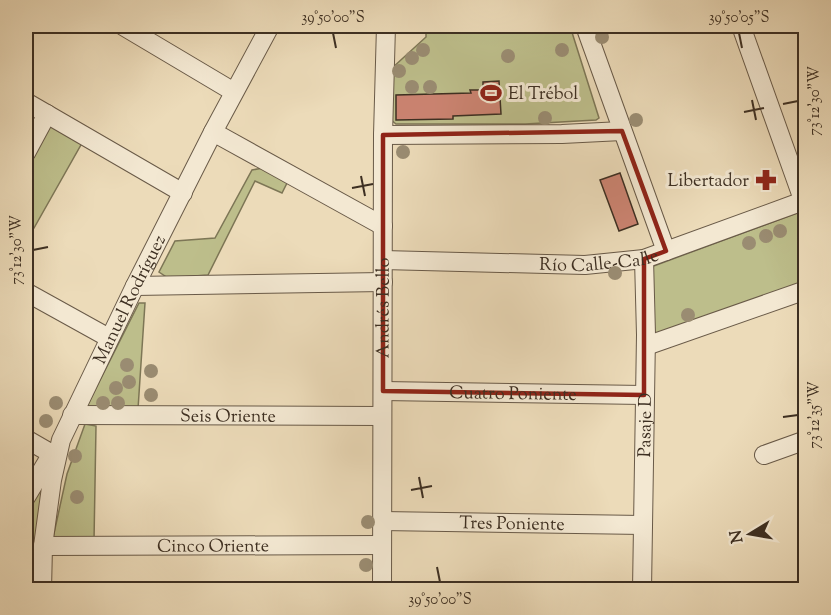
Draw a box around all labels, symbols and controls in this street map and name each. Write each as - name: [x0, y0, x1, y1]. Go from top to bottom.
- text: 39°50'00"S: [301, 8, 365, 29]
- text: 39°50'05"S: [709, 8, 770, 29]
- text: 73°12'30"W: [805, 66, 826, 136]
- sports icon: El Trébol: [479, 81, 503, 105]
- place label: El Trébol: [508, 82, 578, 108]
- pharmacy icon: Libertador: [754, 168, 778, 192]
- place label: Libertador: [667, 169, 749, 195]
- text: 73°12'30"W: [7, 215, 28, 285]
- street label: Manuel Rodríguez: [88, 231, 174, 369]
- street label: Río Calle-Calle: [539, 244, 663, 280]
- street label: Andrés Bello: [372, 258, 398, 358]
- street label: Cuatro Poniente: [449, 381, 577, 409]
- text: 73°12'35"W: [805, 381, 826, 449]
- street label: Pasaje D: [633, 392, 660, 458]
- street label: Seis Oriente: [180, 404, 276, 431]
- north arrow: [720, 504, 780, 564]
- street label: Tres Poniente: [459, 511, 565, 539]
- text: N: [725, 528, 750, 545]
- street label: Cinco Oriente: [157, 534, 269, 561]
- text: 39°50'00"S: [408, 590, 472, 611]

